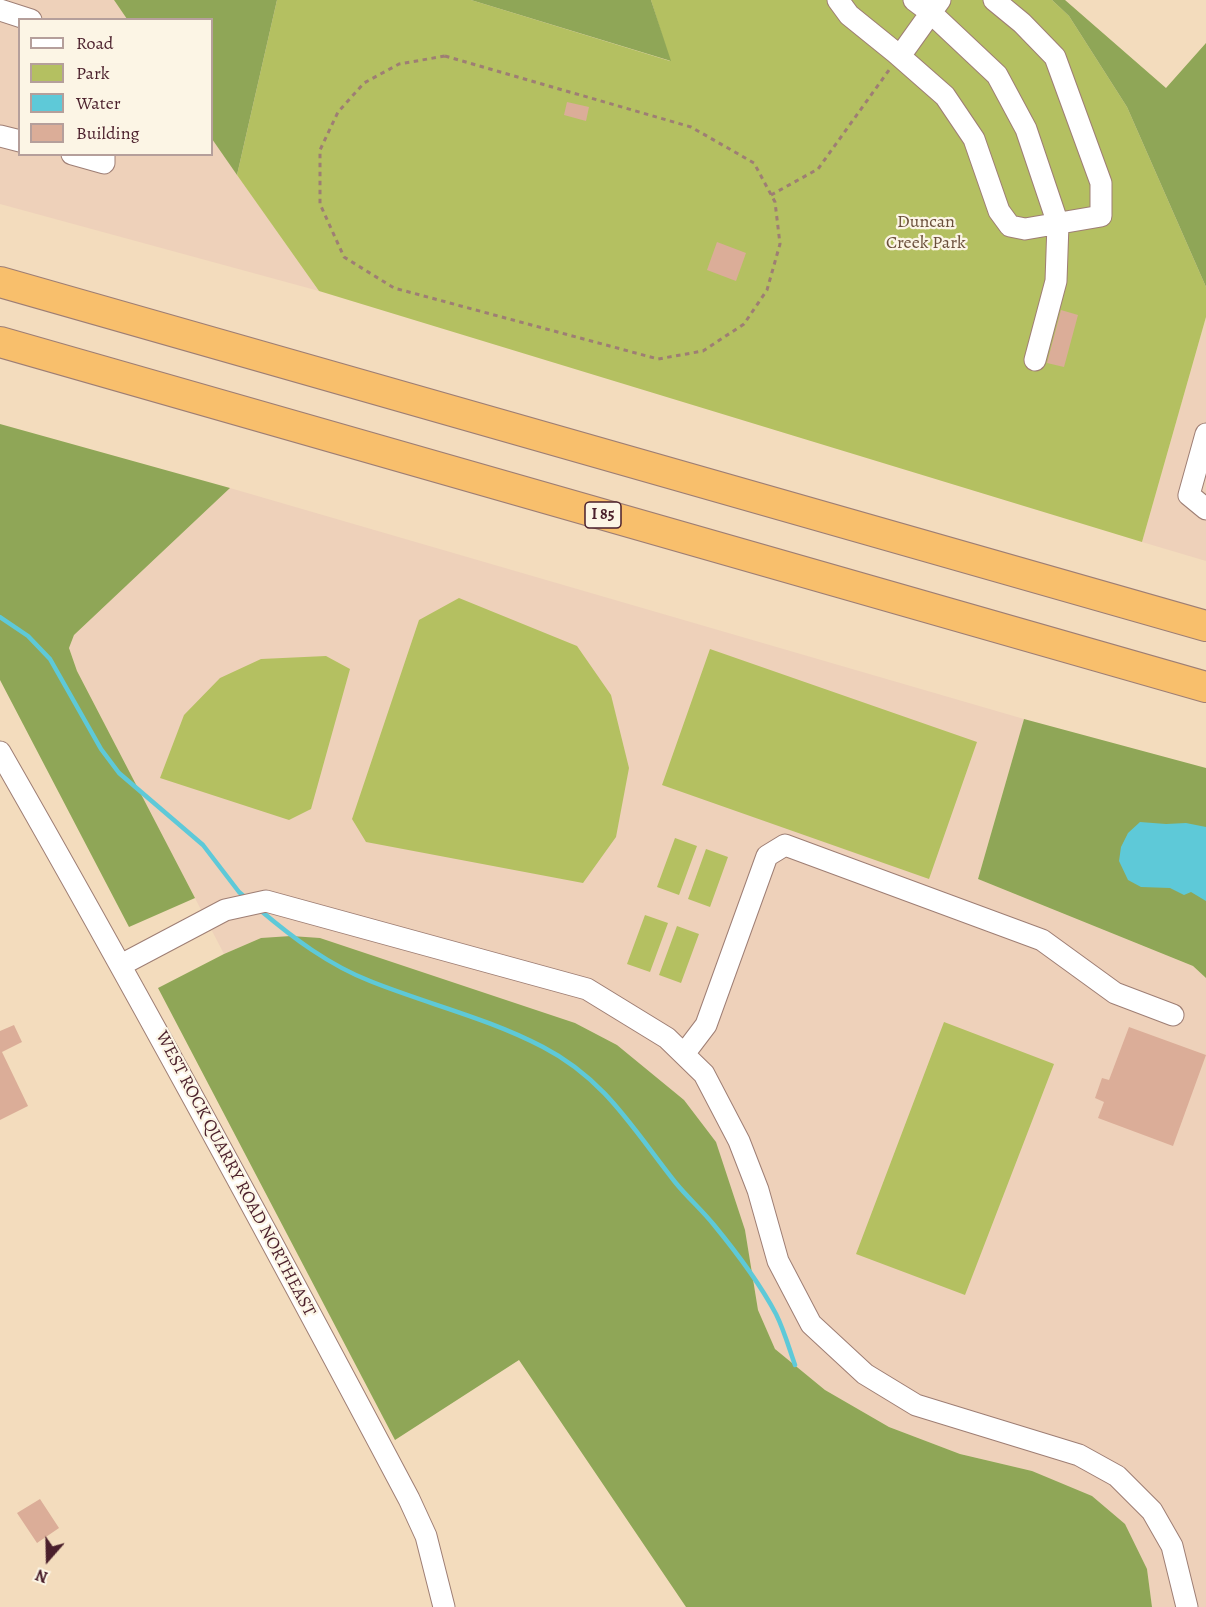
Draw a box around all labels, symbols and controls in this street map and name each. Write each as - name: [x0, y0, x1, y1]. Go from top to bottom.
- legend: [18, 18, 213, 156]
- text: Road: [76, 31, 113, 55]
- text: Park: [76, 61, 110, 85]
- text: Water: [76, 91, 121, 115]
- text: Building: [76, 121, 140, 145]
- park label: Duncan Creek Park: [886, 212, 966, 254]
- road number: I 85: [585, 502, 621, 528]
- street label: WEST ROCK QUARRY ROAD NORTHEAST: [150, 1028, 320, 1320]
- north arrow: [18, 1529, 78, 1589]
- text: N: [33, 1564, 51, 1588]

